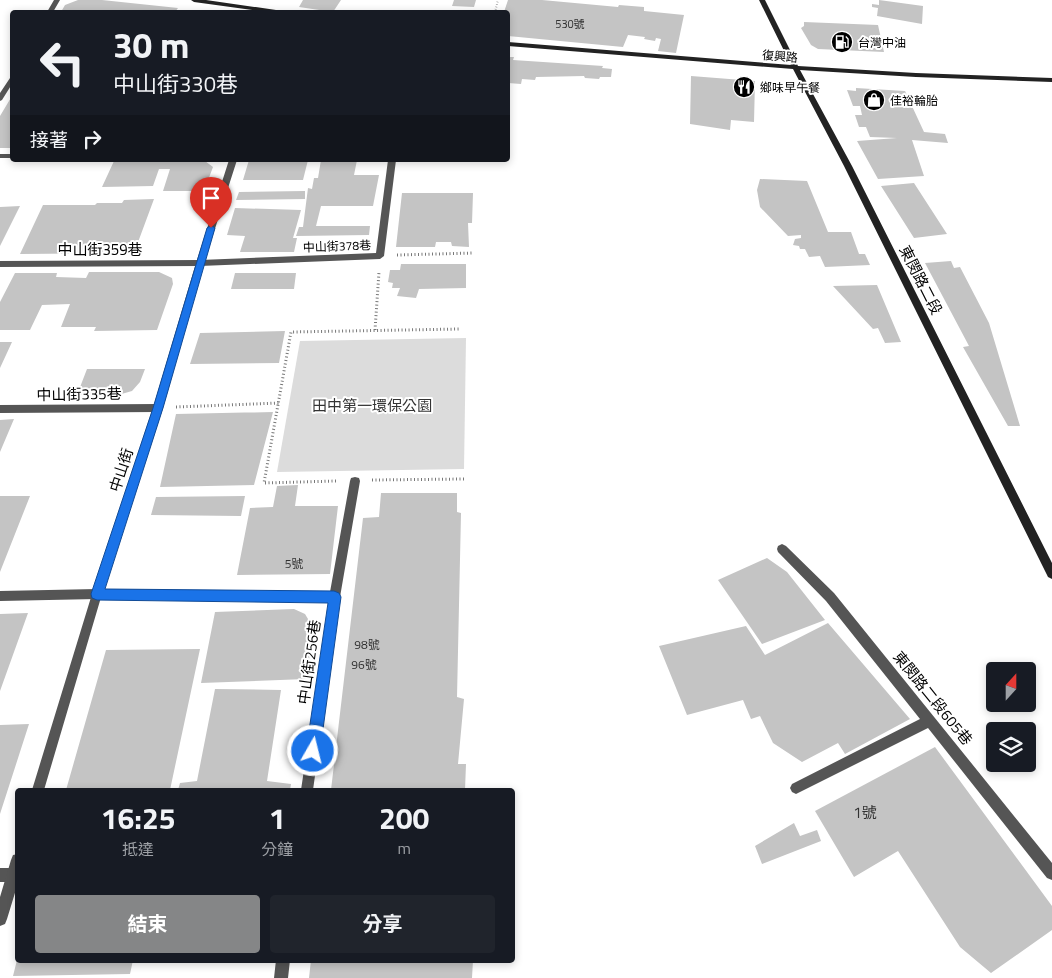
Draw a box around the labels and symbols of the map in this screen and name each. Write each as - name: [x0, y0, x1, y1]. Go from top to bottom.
- house number: 530號: [555, 16, 585, 32]
- fuel station icon: 台灣中油: [830, 30, 854, 54]
- place label: 台灣中油: [858, 33, 906, 52]
- street label: 復興路: [761, 45, 799, 67]
- restaurant icon: 鄉味早午餐: [732, 75, 756, 99]
- place label: 鄉味早午餐: [760, 78, 820, 97]
- shop icon: 佳裕輪胎: [862, 88, 886, 112]
- place label: 佳裕輪胎: [890, 91, 938, 110]
- pin: [190, 177, 232, 228]
- street label: 中山街378巷: [303, 235, 371, 257]
- street label: 中山街359巷: [57, 238, 143, 261]
- street label: 東閔路二段: [894, 241, 948, 319]
- street label: 中山街335巷: [36, 382, 122, 406]
- park label: 田中第一環保公園: [312, 394, 432, 417]
- street label: 中山街: [103, 445, 139, 495]
- house number: 5號: [285, 554, 303, 573]
- street label: 中山街256巷: [292, 618, 326, 706]
- house number: 98號: [354, 635, 380, 654]
- street label: 東閔路二段605巷: [888, 646, 978, 750]
- house number: 96號: [351, 655, 377, 674]
- north arrow: [986, 662, 1036, 712]
- position arrow: [286, 724, 338, 776]
- house number: 1號: [853, 801, 877, 824]

